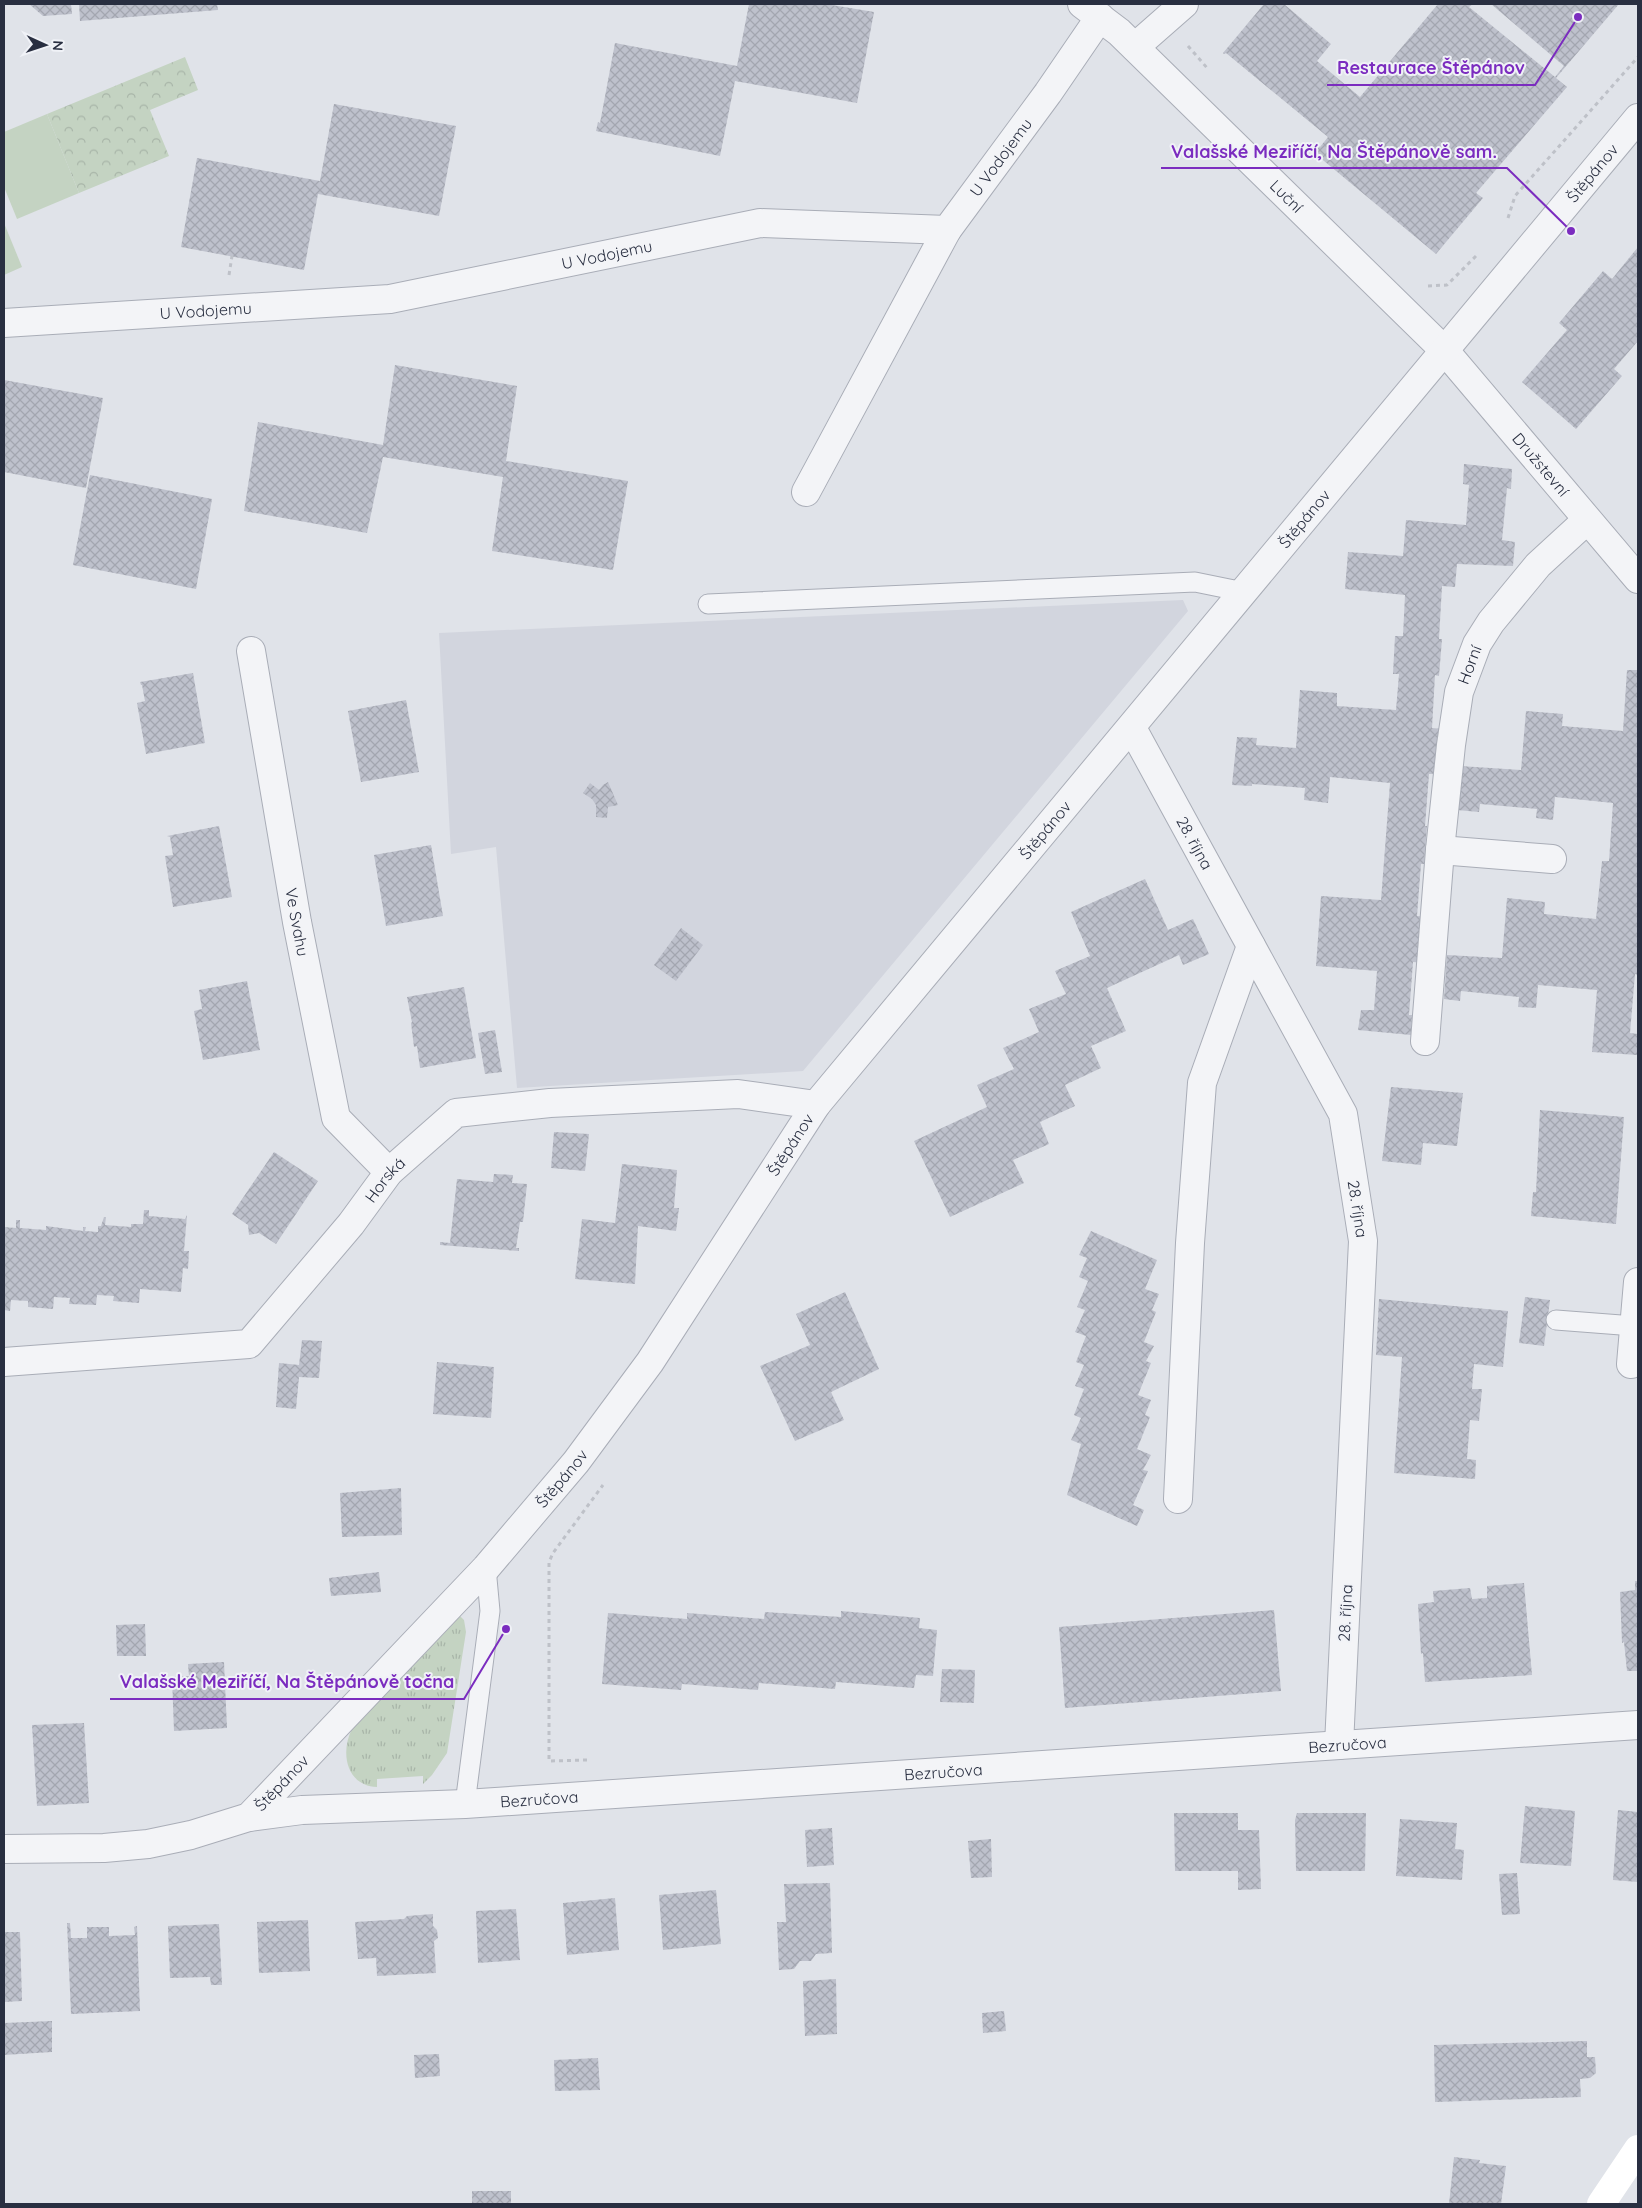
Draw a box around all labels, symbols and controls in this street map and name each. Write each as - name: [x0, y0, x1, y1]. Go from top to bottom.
- north arrow: [20, 20, 70, 70]
- text: N: [49, 40, 67, 51]
- callout: Restaurace Štěpánov: [1327, 52, 1535, 85]
- text: Restaurace Štěpánov: [1337, 56, 1525, 79]
- street label: U Vodojemu: [965, 114, 1036, 200]
- callout: Valašské Meziříčí, Na Štěpánově sam.: [1161, 135, 1507, 168]
- text: Valašské Meziříčí, Na Štěpánově sam.: [1171, 140, 1497, 163]
- street label: Štěpánov: [1562, 140, 1622, 206]
- street label: Luční: [1266, 175, 1308, 217]
- street label: U Vodojemu: [560, 235, 654, 274]
- street label: U Vodojemu: [159, 298, 252, 323]
- street label: Družstevní: [1508, 428, 1574, 501]
- street label: Štěpánov: [1274, 485, 1334, 552]
- street label: Horní: [1453, 642, 1486, 687]
- street label: Štěpánov: [1015, 797, 1075, 863]
- street label: 28. října: [1172, 813, 1217, 873]
- street label: Ve Svahu: [281, 886, 314, 958]
- street label: Štěpánov: [763, 1110, 818, 1179]
- street label: Horská: [360, 1153, 409, 1206]
- street label: 28. října: [1344, 1179, 1372, 1239]
- street label: Štěpánov: [532, 1445, 592, 1512]
- street label: 28. října: [1334, 1584, 1356, 1642]
- callout: Valašské Meziříčí, Na Štěpánově točna: [110, 1666, 464, 1699]
- text: Valašské Meziříčí, Na Štěpánově točna: [120, 1670, 454, 1693]
- street label: Bezručova: [1308, 1732, 1387, 1757]
- street label: Štěpánov: [250, 1751, 313, 1815]
- street label: Bezručova: [904, 1759, 983, 1784]
- street label: Bezručova: [499, 1786, 579, 1812]

